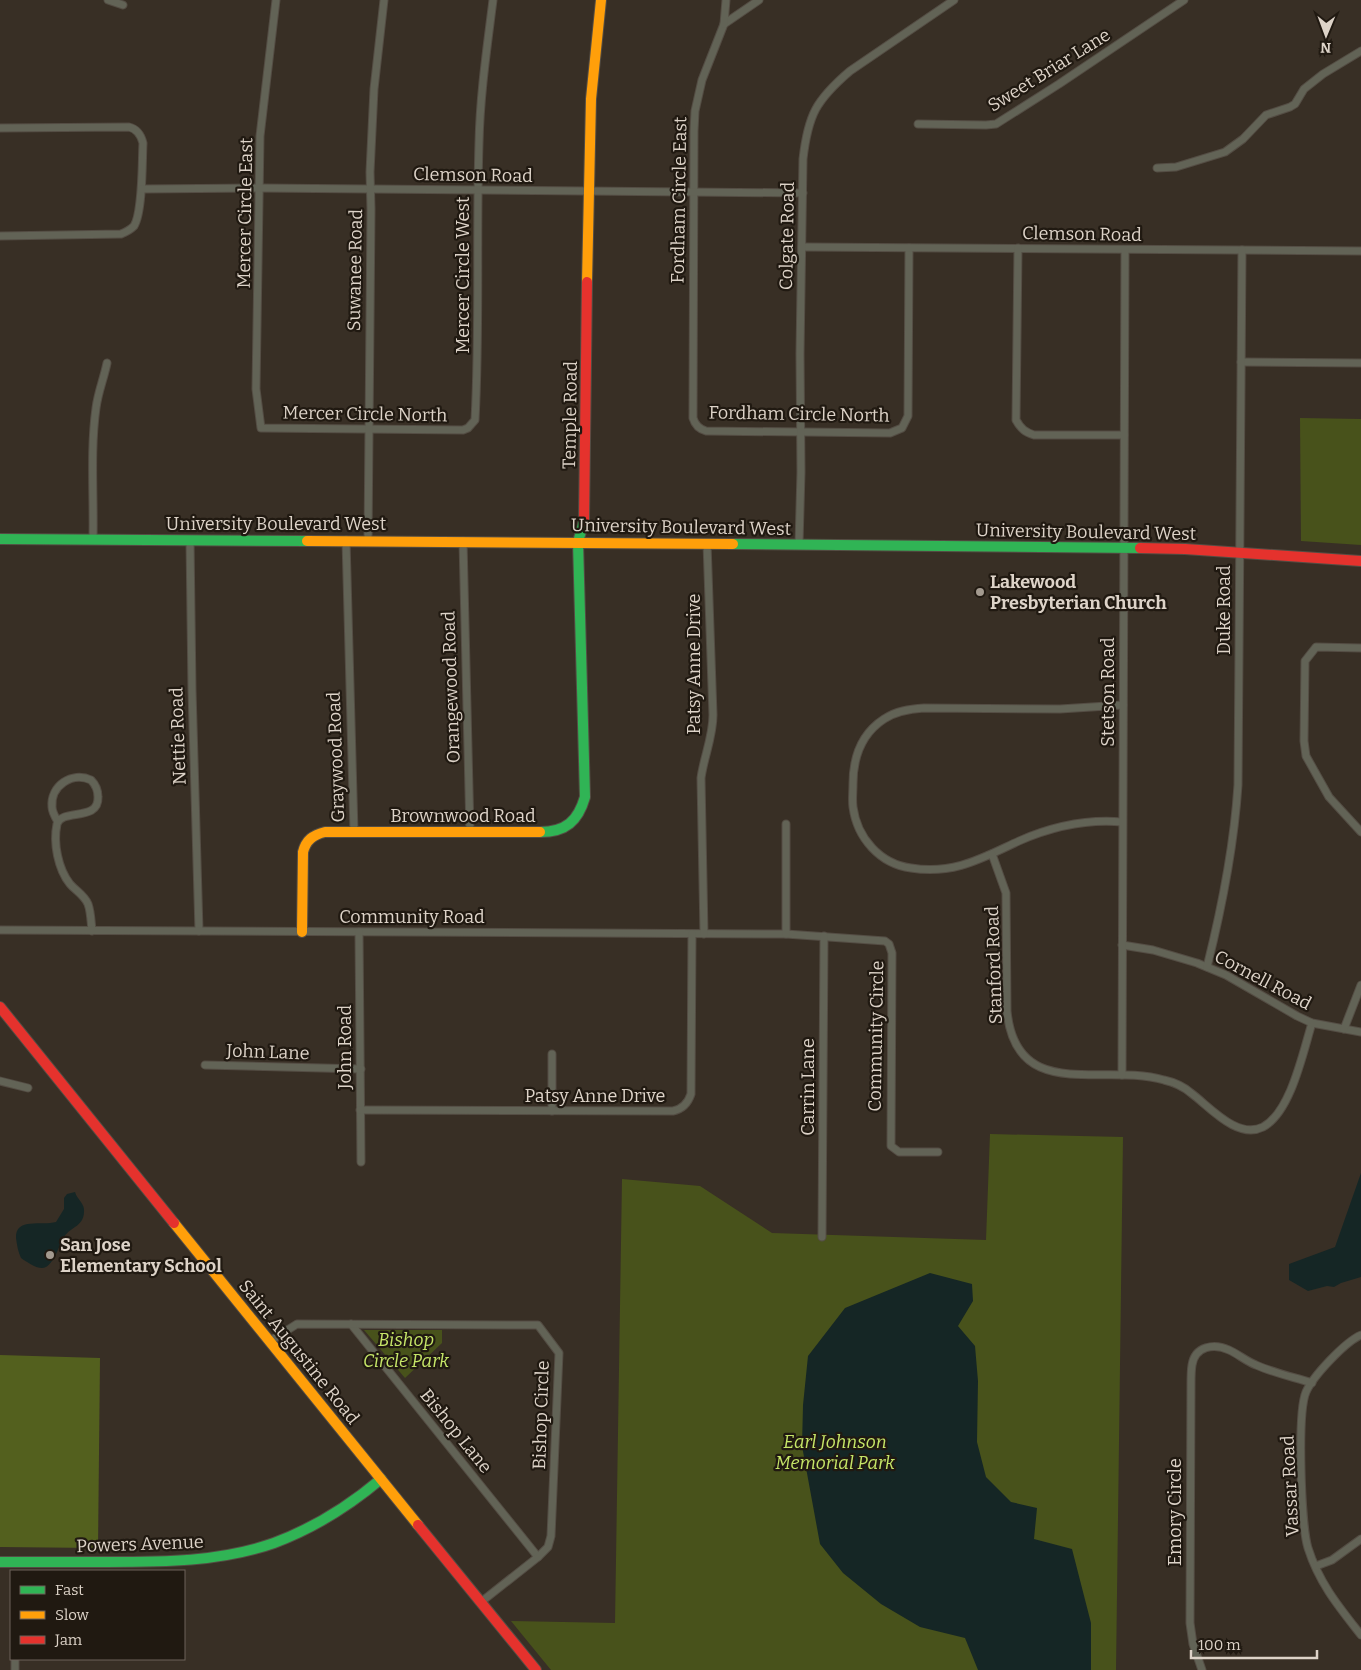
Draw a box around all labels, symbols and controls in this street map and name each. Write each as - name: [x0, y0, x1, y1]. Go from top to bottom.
- north arrow: [1301, 10, 1351, 60]
- street label: Sweet Briar Lane: [984, 24, 1114, 116]
- text: N: [1320, 39, 1331, 56]
- street label: Fordham Circle East: [667, 116, 691, 284]
- street label: Mercer Circle East: [233, 137, 257, 289]
- street label: Clemson Road: [413, 163, 533, 187]
- street label: Colgate Road: [775, 181, 799, 290]
- street label: Mercer Circle West: [452, 196, 474, 354]
- street label: Suwanee Road: [343, 208, 367, 331]
- street label: Clemson Road: [1022, 222, 1142, 246]
- street label: Temple Road: [558, 360, 582, 469]
- street label: Fordham Circle North: [708, 401, 890, 427]
- street label: Mercer Circle North: [282, 402, 448, 426]
- street label: University Boulevard West: [166, 513, 387, 535]
- street label: University Boulevard West: [571, 514, 792, 540]
- street label: University Boulevard West: [976, 519, 1197, 545]
- street label: Duke Road: [1213, 565, 1235, 655]
- place label: Lakewood Presbyterian Church: [990, 571, 1167, 614]
- marker: Lakewood Presbyterian Church: [974, 586, 986, 598]
- street label: Patsy Anne Drive: [683, 594, 705, 734]
- street label: Orangewood Road: [437, 610, 465, 764]
- street label: Stetson Road: [1097, 637, 1119, 747]
- street label: Nettie Road: [165, 686, 191, 785]
- street label: Graywood Road: [323, 691, 349, 823]
- street label: Brownwood Road: [390, 805, 536, 827]
- street label: Stanford Road: [981, 905, 1007, 1025]
- street label: Community Road: [339, 906, 485, 928]
- street label: Cornell Road: [1211, 945, 1316, 1015]
- street label: Community Circle: [864, 960, 888, 1112]
- street label: John Road: [334, 1004, 356, 1090]
- street label: Carrin Lane: [797, 1038, 819, 1136]
- street label: John Lane: [225, 1040, 310, 1064]
- street label: Patsy Anne Drive: [525, 1085, 665, 1107]
- place label: San Jose Elementary School: [60, 1234, 222, 1277]
- marker: San Jose Elementary School: [44, 1249, 56, 1261]
- street label: Saint Augustine Road: [234, 1275, 364, 1429]
- park label: Bishop Circle Park: [363, 1329, 449, 1372]
- street label: Bishop Circle: [528, 1360, 554, 1470]
- street label: Bishop Lane: [415, 1384, 497, 1478]
- park label: Earl Johnson Memorial Park: [775, 1431, 895, 1474]
- street label: Vassar Road: [1276, 1434, 1304, 1537]
- street label: Emory Circle: [1164, 1458, 1186, 1566]
- street label: Powers Avenue: [76, 1531, 204, 1557]
- legend: [10, 1570, 185, 1660]
- text: Fast: [55, 1581, 84, 1599]
- text: Slow: [55, 1606, 90, 1624]
- scale bar: [1191, 1628, 1317, 1660]
- text: Jam: [54, 1631, 83, 1649]
- text: 100 m: [1198, 1636, 1241, 1654]

